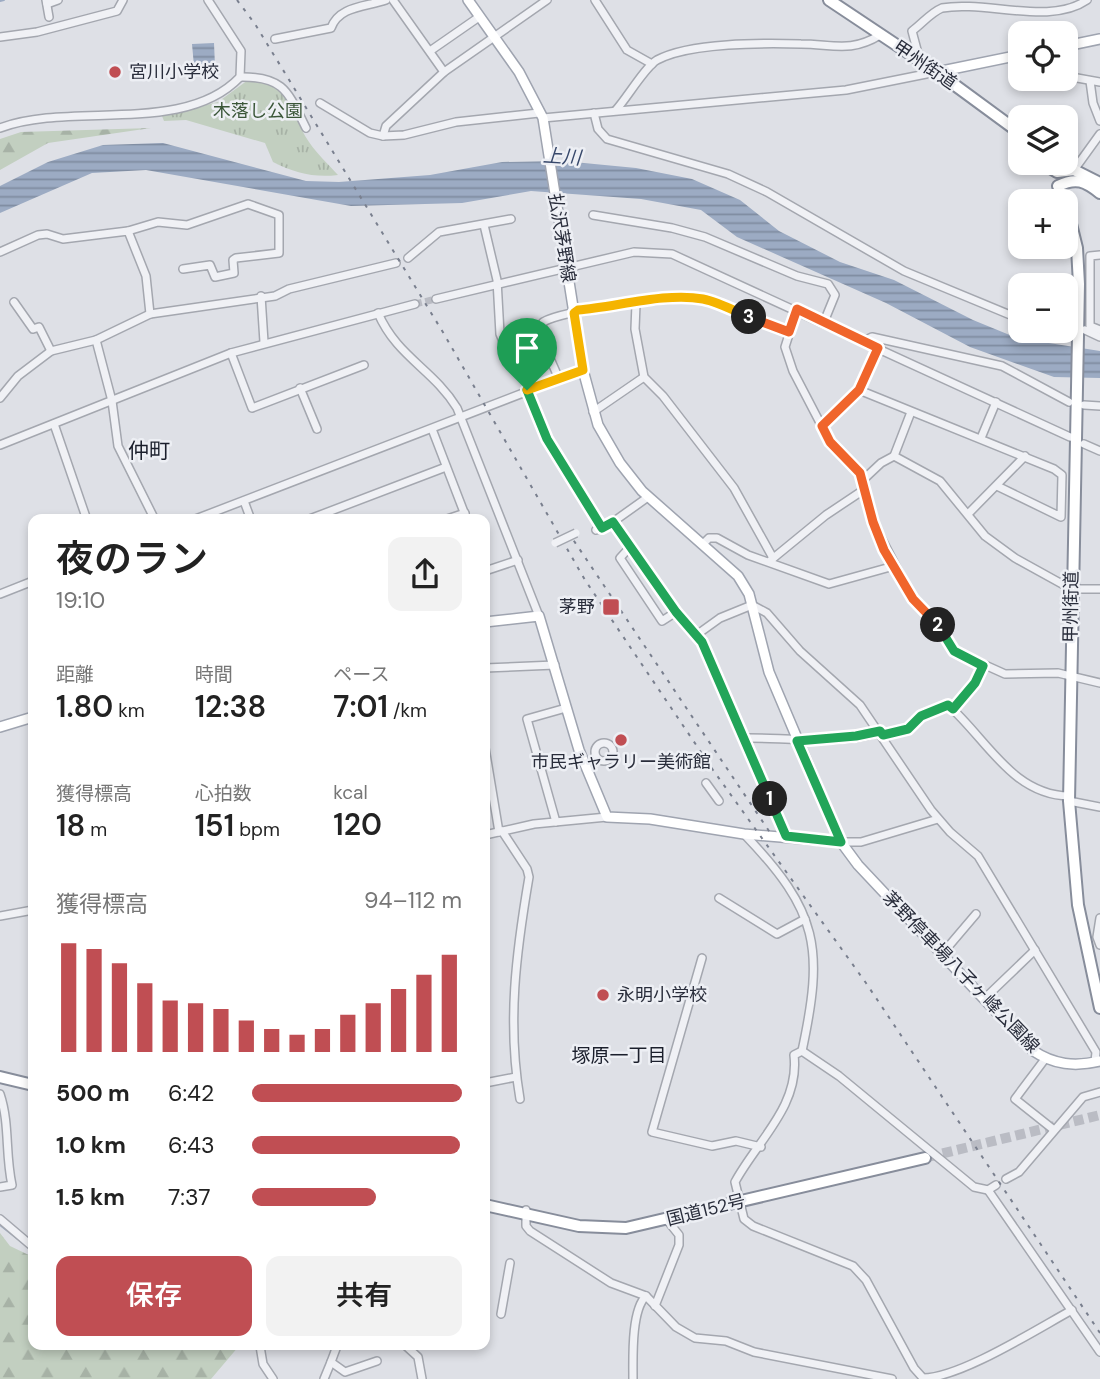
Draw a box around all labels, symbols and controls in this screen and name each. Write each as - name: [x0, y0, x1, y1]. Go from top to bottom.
- map controls: [1008, 21, 1078, 343]
- button: locate: [1008, 21, 1078, 91]
- street label: 甲州街道: [888, 35, 962, 95]
- place label: 宮川小学校: [129, 60, 219, 84]
- marker: 宮川小学校: [107, 64, 123, 80]
- park label: 木落し公園: [213, 99, 303, 123]
- button: layers: [1008, 105, 1078, 175]
- water label: 上川: [542, 143, 584, 170]
- button: +: [1008, 189, 1078, 259]
- street label: 払沢茅野線: [543, 192, 581, 284]
- button: −: [1008, 273, 1078, 343]
- pin: 3: [732, 300, 766, 334]
- text: 3: [743, 304, 754, 329]
- pin: [497, 318, 557, 390]
- icon: arrive: [508, 329, 546, 367]
- district label: 仲町: [128, 437, 170, 465]
- text: 夜のラン: [56, 534, 208, 584]
- button: share: [388, 537, 462, 611]
- street label: 甲州街道: [1058, 571, 1084, 643]
- text: 19:10: [56, 585, 105, 615]
- place label: 茅野: [559, 595, 595, 619]
- marker: 茅野: [601, 597, 621, 617]
- pin: 2: [920, 608, 956, 642]
- text: 2: [932, 612, 943, 637]
- text: 距離: [56, 662, 94, 687]
- text: 時間: [195, 662, 233, 687]
- text: ペース: [333, 662, 389, 687]
- text: 1.80: [56, 687, 113, 726]
- text: 12:38: [195, 687, 266, 726]
- text: 7:01: [333, 687, 388, 726]
- text: km: [113, 698, 145, 723]
- text: /km: [388, 698, 427, 723]
- marker: 市民ギャラリー美術館: [613, 732, 629, 748]
- place label: 市民ギャラリー美術館: [531, 750, 711, 774]
- text: kcal: [333, 780, 368, 805]
- text: 獲得標高: [56, 781, 132, 806]
- text: 心拍数: [195, 781, 252, 806]
- pin: 1: [752, 782, 788, 816]
- text: 1: [766, 786, 773, 811]
- text: 120: [333, 805, 382, 844]
- text: 18: [56, 806, 85, 845]
- text: 151: [195, 806, 234, 845]
- text: m: [85, 817, 107, 842]
- text: bpm: [234, 817, 280, 842]
- text: 94–112 m: [364, 885, 462, 915]
- street label: 茅野停車場八子ヶ峰公園線: [877, 886, 1045, 1058]
- text: 獲得標高: [56, 889, 148, 919]
- place label: 永明小学校: [617, 983, 707, 1007]
- marker: 永明小学校: [595, 987, 611, 1003]
- district label: 塚原一丁目: [571, 1043, 667, 1068]
- text: 500 m: [56, 1078, 130, 1108]
- text: 6:42: [168, 1078, 214, 1108]
- text: 1.0 km: [56, 1130, 126, 1160]
- text: 6:43: [168, 1130, 215, 1160]
- text: 1.5 km: [56, 1182, 125, 1212]
- text: 7:37: [168, 1182, 210, 1212]
- street label: 国道152号: [664, 1189, 748, 1231]
- button: 保存: [56, 1256, 252, 1336]
- button: 共有: [266, 1256, 462, 1336]

